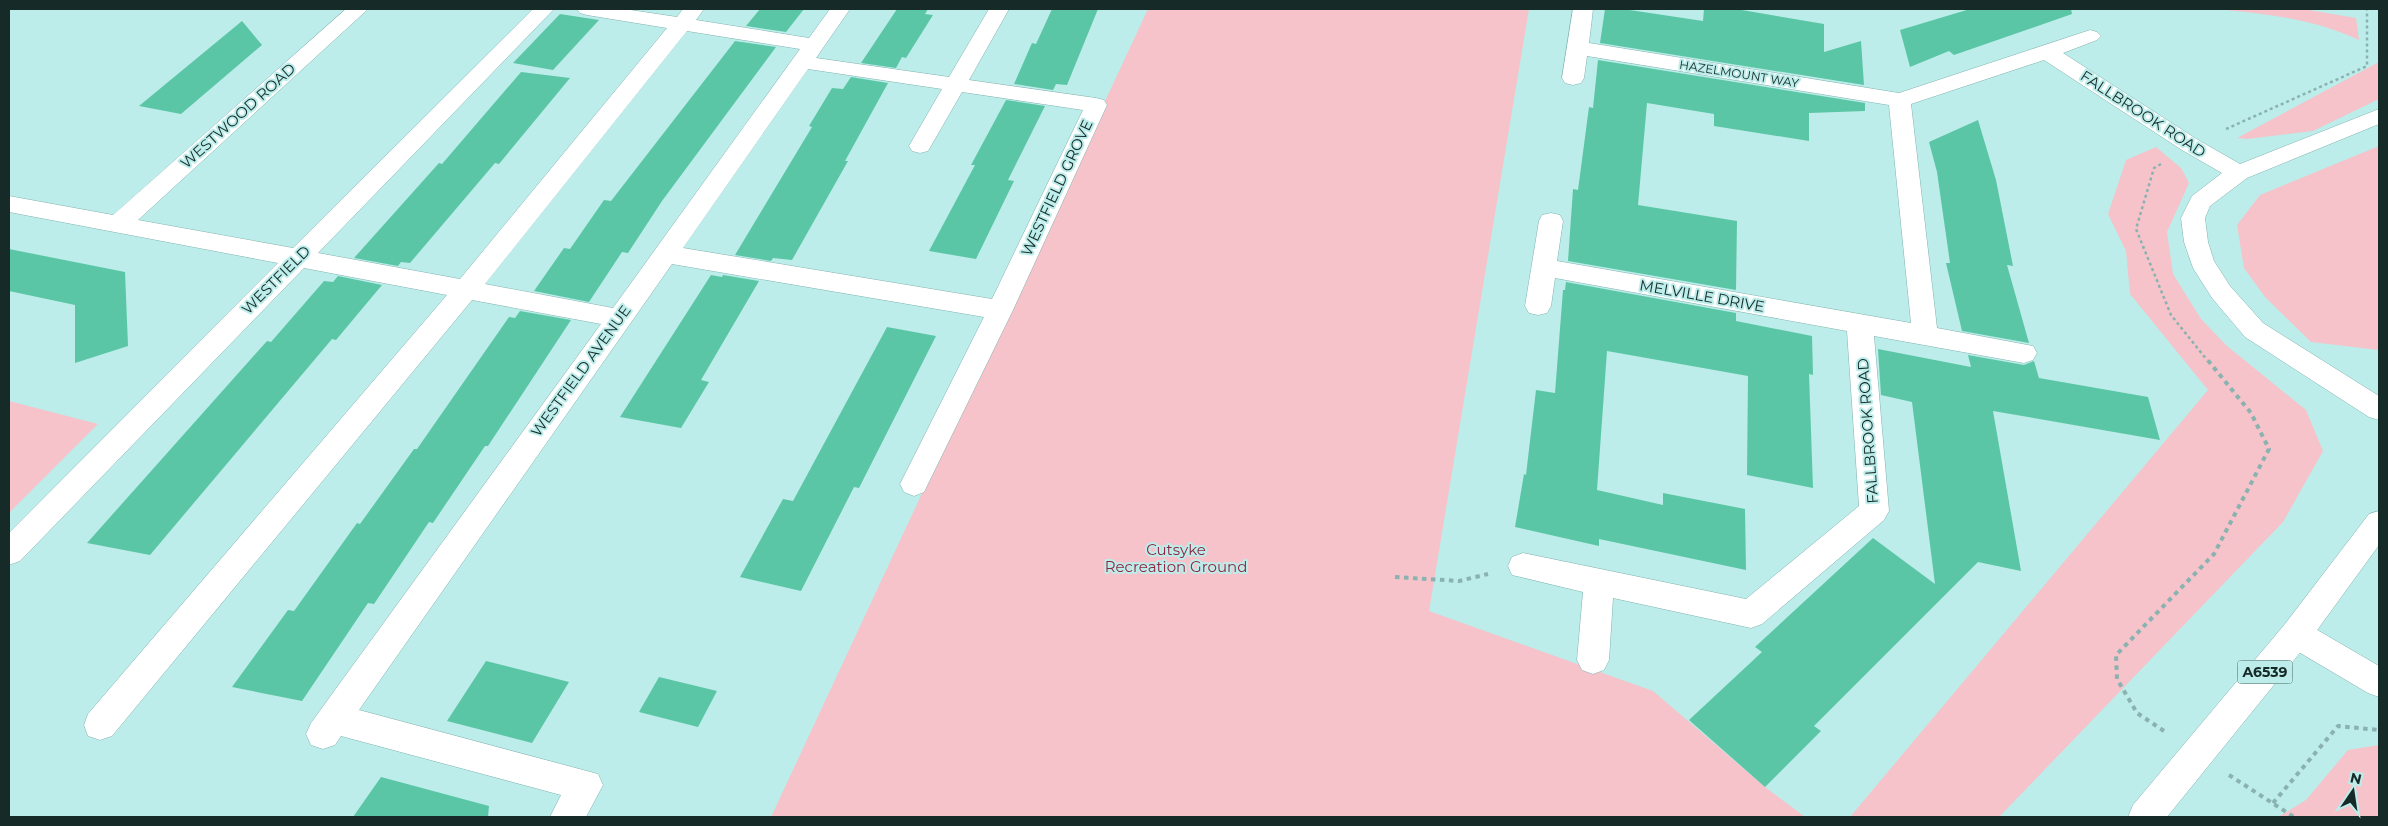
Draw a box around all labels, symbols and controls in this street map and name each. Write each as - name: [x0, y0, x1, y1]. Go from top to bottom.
- street label: HAZELMOUNT WAY: [1678, 57, 1800, 90]
- street label: WESTWOOD ROAD: [176, 59, 299, 172]
- street label: FALLBROOK ROAD: [2077, 66, 2210, 161]
- street label: WESTFIELD GROVE: [1017, 117, 1097, 259]
- street label: WESTFIELD: [237, 241, 314, 318]
- street label: MELVILLE DRIVE: [1638, 275, 1766, 316]
- street label: WESTFIELD AVENUE: [526, 301, 635, 440]
- street label: FALLBROOK ROAD: [1853, 358, 1882, 504]
- park label: Cutsyke Recreation Ground: [1105, 540, 1247, 576]
- road number: A6539: [2238, 660, 2292, 684]
- north arrow: [2328, 766, 2378, 816]
- text: N: [2348, 768, 2363, 788]

